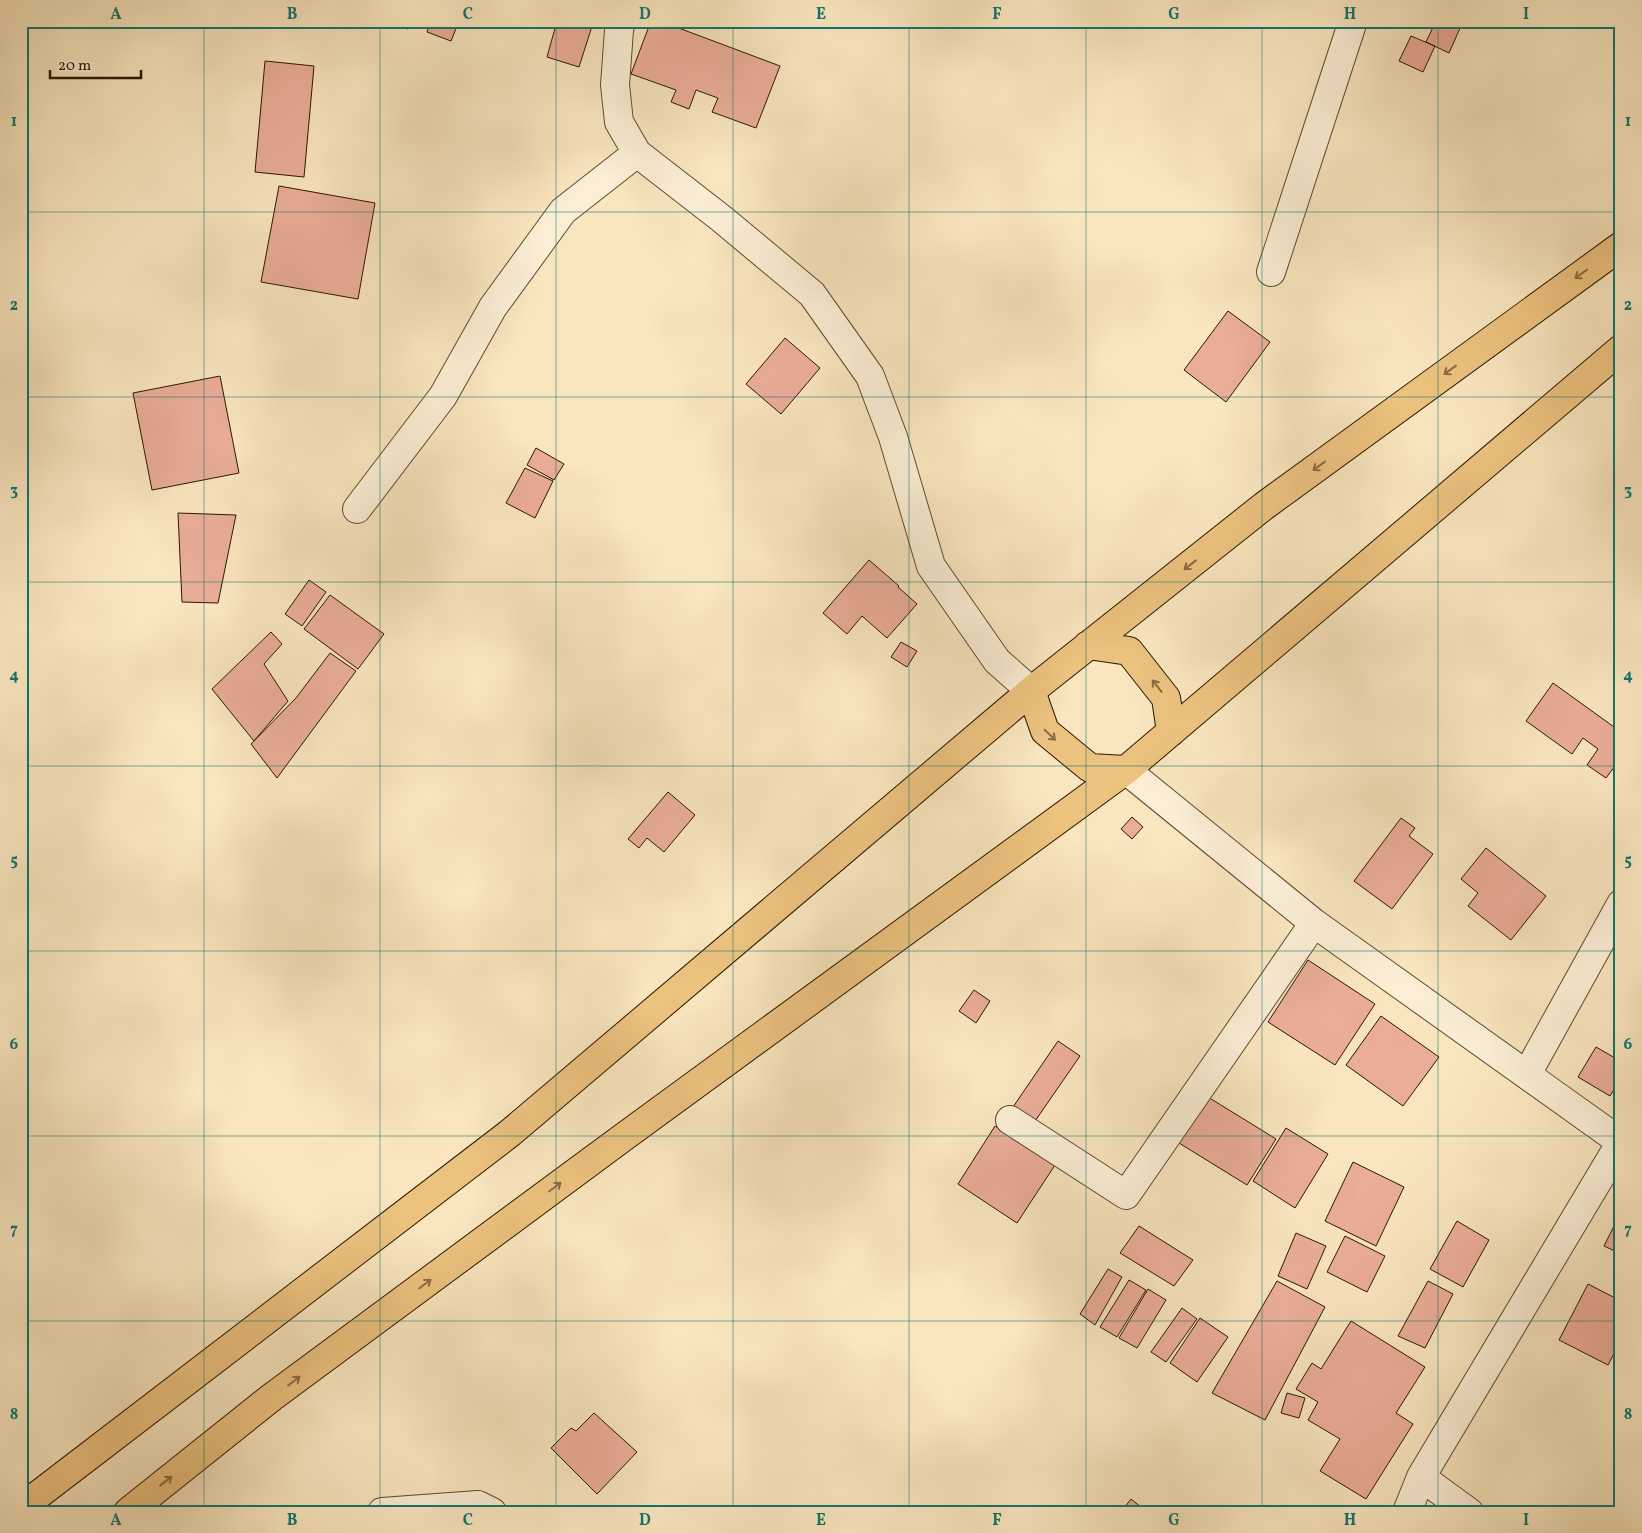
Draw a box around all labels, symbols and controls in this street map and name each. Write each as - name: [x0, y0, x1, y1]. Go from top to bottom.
- text: A: [110, 4, 122, 26]
- text: B: [287, 4, 298, 26]
- text: C: [463, 4, 473, 26]
- text: D: [639, 4, 651, 26]
- text: E: [816, 4, 826, 26]
- text: F: [992, 4, 1002, 26]
- text: G: [1168, 4, 1180, 26]
- text: H: [1344, 4, 1356, 26]
- text: I: [1523, 4, 1529, 26]
- scale bar: [50, 48, 141, 80]
- text: 20 m: [58, 56, 91, 77]
- text: 1: [11, 111, 17, 133]
- text: 1: [1625, 111, 1631, 133]
- one-way arrow: [1575, 269, 1588, 280]
- text: 2: [10, 295, 18, 317]
- text: 2: [1624, 295, 1632, 317]
- one-way arrow: [1443, 365, 1457, 375]
- one-way arrow: [1312, 461, 1326, 471]
- text: 3: [10, 480, 18, 502]
- text: 3: [1624, 480, 1632, 502]
- one-way arrow: [1184, 559, 1197, 570]
- text: 4: [9, 665, 19, 687]
- text: 4: [1623, 665, 1633, 687]
- one-way arrow: [1152, 680, 1163, 693]
- one-way arrow: [1044, 729, 1057, 741]
- text: 5: [10, 850, 18, 872]
- text: 5: [1624, 850, 1632, 872]
- text: 6: [10, 1034, 19, 1056]
- text: 6: [1624, 1034, 1633, 1056]
- one-way arrow: [548, 1182, 561, 1193]
- text: 7: [10, 1219, 18, 1241]
- text: 7: [1624, 1219, 1632, 1241]
- one-way arrow: [417, 1279, 431, 1290]
- one-way arrow: [287, 1376, 301, 1386]
- text: 8: [10, 1404, 18, 1426]
- text: 8: [1624, 1404, 1632, 1426]
- one-way arrow: [159, 1476, 172, 1487]
- text: A: [110, 1510, 122, 1532]
- text: B: [287, 1510, 298, 1532]
- text: C: [463, 1510, 473, 1532]
- text: D: [639, 1510, 651, 1532]
- text: E: [816, 1510, 826, 1532]
- text: F: [992, 1510, 1002, 1532]
- text: G: [1168, 1510, 1180, 1532]
- text: H: [1344, 1510, 1356, 1532]
- text: I: [1523, 1510, 1529, 1532]

